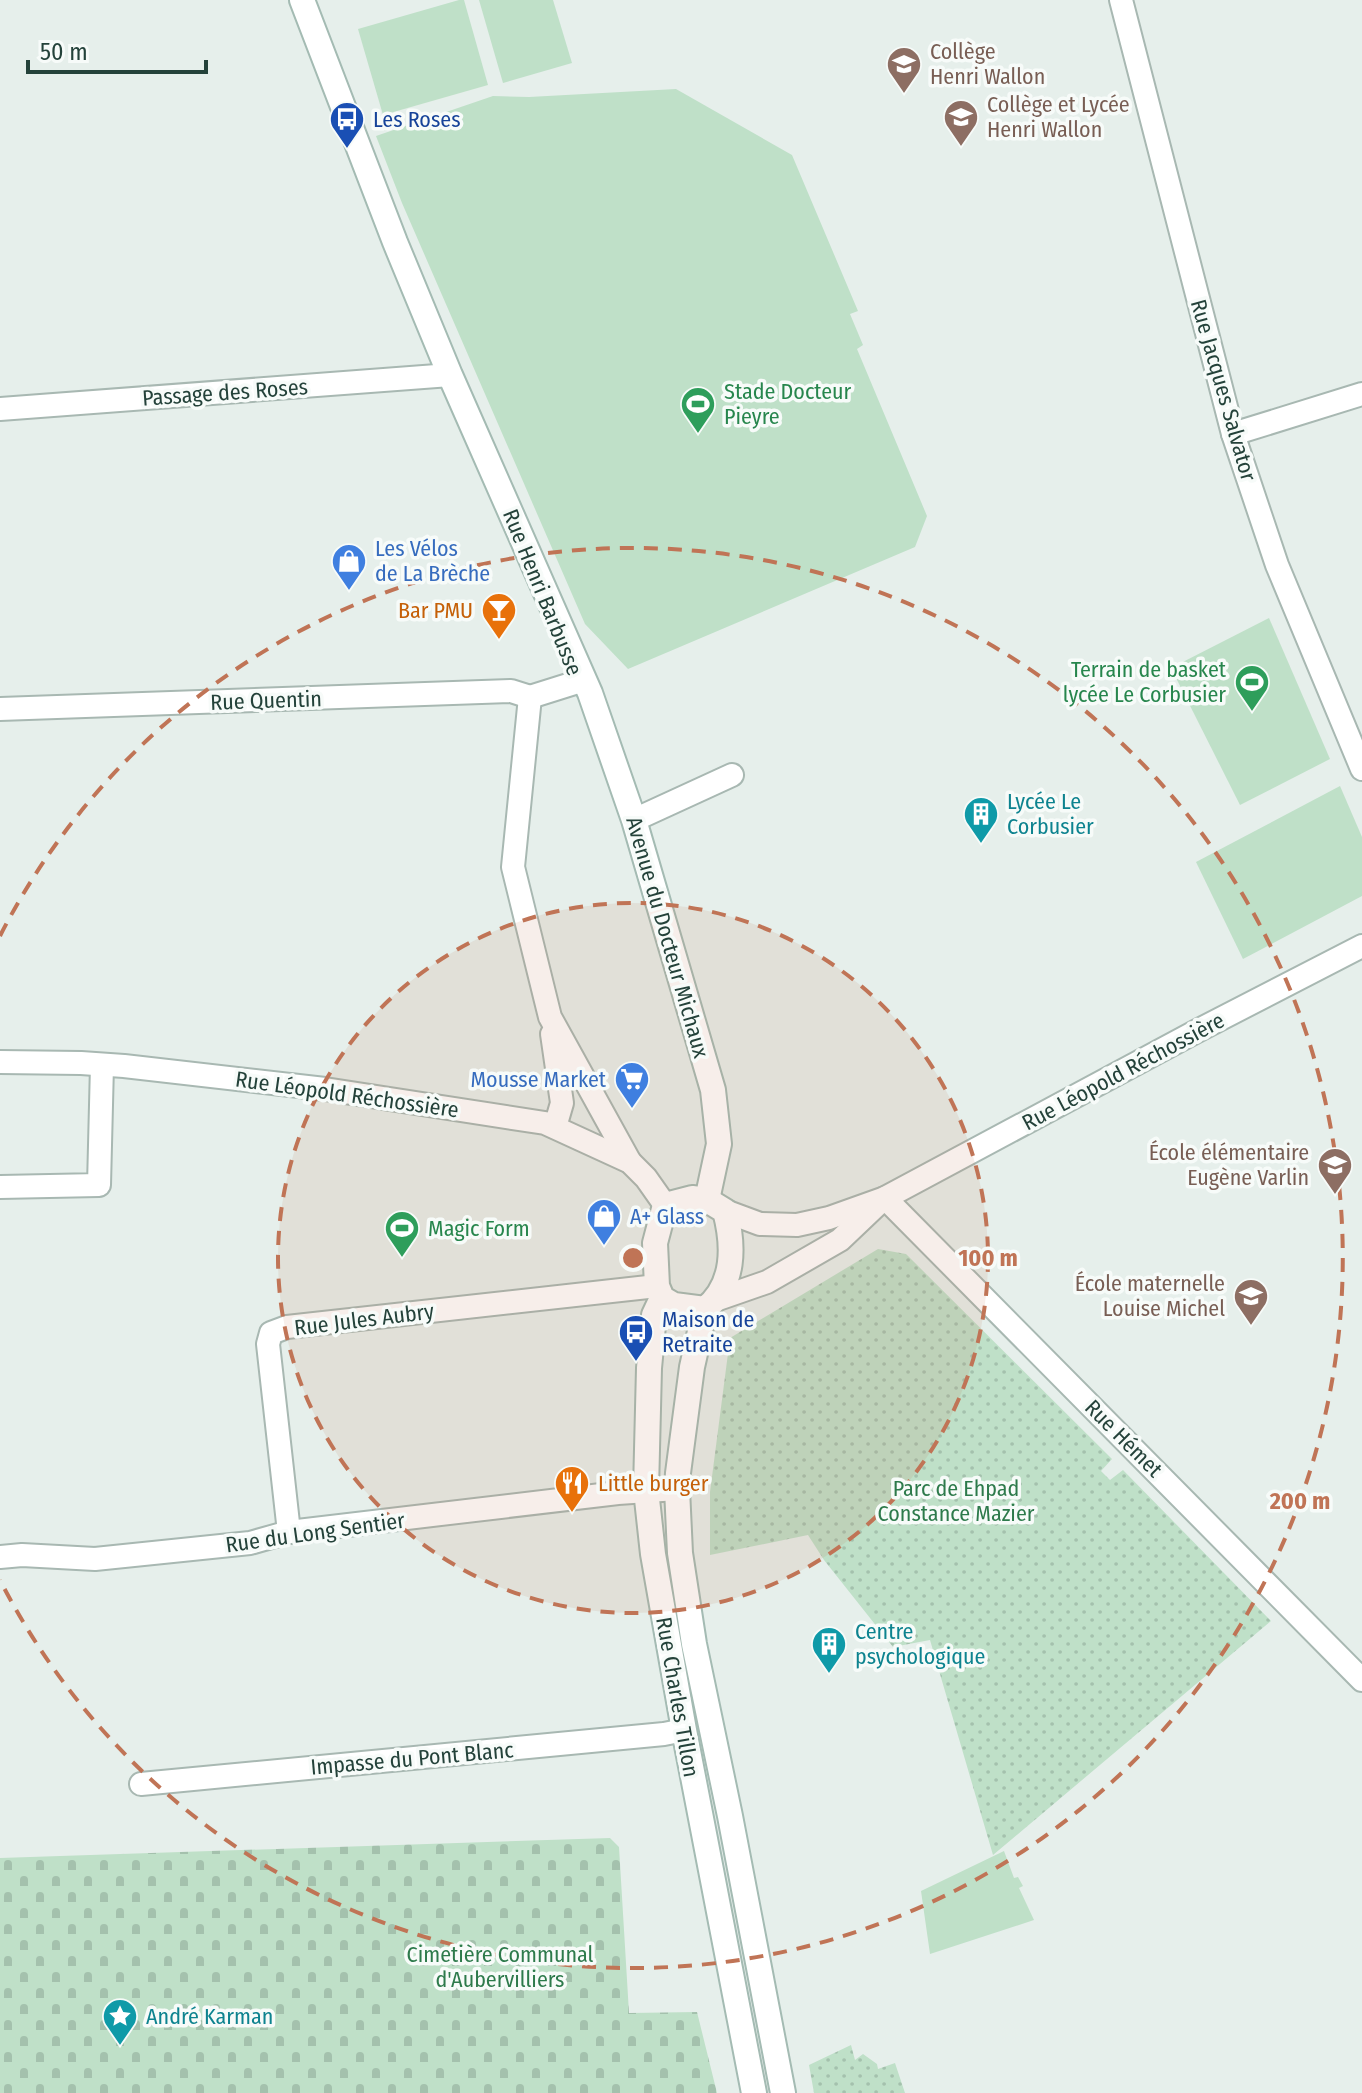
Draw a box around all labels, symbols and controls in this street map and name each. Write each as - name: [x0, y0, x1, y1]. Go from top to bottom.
- scale bar: [28, 24, 206, 74]
- text: 50 m: [40, 38, 88, 66]
- place label: Collège Henri Wallon: [930, 38, 1045, 90]
- school or university icon: Collège Henri Wallon: [885, 45, 923, 95]
- place label: Collège et Lycée Henri Wallon: [987, 91, 1130, 143]
- school or university icon: Collège et Lycée Henri Wallon: [942, 98, 980, 148]
- bus stop icon: Les Roses: [328, 100, 366, 150]
- place label: Les Roses: [373, 106, 461, 133]
- street label: Rue Jacques Salvator: [1185, 296, 1262, 484]
- street label: Passage des Roses: [141, 373, 309, 412]
- place label: Stade Docteur Pieyre: [724, 378, 852, 430]
- sports icon: Stade Docteur Pieyre: [679, 385, 717, 435]
- street label: Rue Henri Barbusse: [497, 505, 588, 679]
- place label: Les Vélos de La Brèche: [375, 535, 490, 587]
- shop icon: Les Vélos de La Brèche: [330, 542, 368, 592]
- bar icon: Bar PMU: [480, 591, 518, 641]
- place label: Bar PMU: [398, 597, 473, 624]
- place label: Terrain de basket lycée Le Corbusier: [1063, 656, 1227, 708]
- sports icon: Terrain de basket lycée Le Corbusier: [1233, 663, 1271, 713]
- street label: Rue Quentin: [210, 685, 322, 716]
- place label: Lycée Le Corbusier: [1007, 788, 1094, 840]
- building icon: Lycée Le Corbusier: [962, 795, 1000, 845]
- street label: Avenue du Docteur Michaux: [620, 813, 715, 1061]
- street label: Rue Léopold Réchossière: [1017, 1007, 1229, 1136]
- supermarket icon: Mousse Market: [613, 1060, 651, 1110]
- street label: Rue Léopold Réchossière: [234, 1065, 460, 1124]
- place label: Mousse Market: [470, 1066, 607, 1093]
- place label: École élémentaire Eugène Varlin: [1149, 1139, 1309, 1191]
- school or university icon: École élémentaire Eugène Varlin: [1316, 1146, 1354, 1196]
- shop icon: A+ Glass: [585, 1197, 623, 1247]
- place label: A+ Glass: [630, 1203, 704, 1230]
- sports icon: Magic Form: [383, 1209, 421, 1259]
- place label: Magic Form: [428, 1215, 530, 1242]
- centre of rings: [619, 1244, 647, 1272]
- text: 100 m: [958, 1244, 1018, 1272]
- place label: École maternelle Louise Michel: [1075, 1270, 1225, 1322]
- school or university icon: École maternelle Louise Michel: [1232, 1277, 1270, 1327]
- street label: Rue Jules Aubry: [293, 1298, 436, 1341]
- place label: Maison de Retraite: [662, 1306, 754, 1358]
- bus stop icon: Maison de Retraite: [617, 1313, 655, 1363]
- street label: Rue Hémet: [1079, 1394, 1169, 1483]
- restaurant icon: Little burger: [553, 1464, 591, 1514]
- place label: Little burger: [598, 1470, 709, 1497]
- park label: Parc de Ehpad Constance Mazier: [878, 1475, 1035, 1527]
- text: 200 m: [1269, 1487, 1330, 1515]
- street label: Rue du Long Sentier: [224, 1507, 407, 1558]
- street label: Rue Charles Tillon: [650, 1615, 705, 1779]
- place label: Centre psychologique: [855, 1618, 985, 1670]
- building icon: Centre psychologique: [810, 1625, 848, 1675]
- street label: Impasse du Pont Blanc: [309, 1736, 515, 1781]
- park label: Cimetière Communal d'Aubervilliers: [407, 1941, 594, 1993]
- place icon: André Karman: [101, 1997, 139, 2047]
- place label: André Karman: [146, 2003, 273, 2030]

